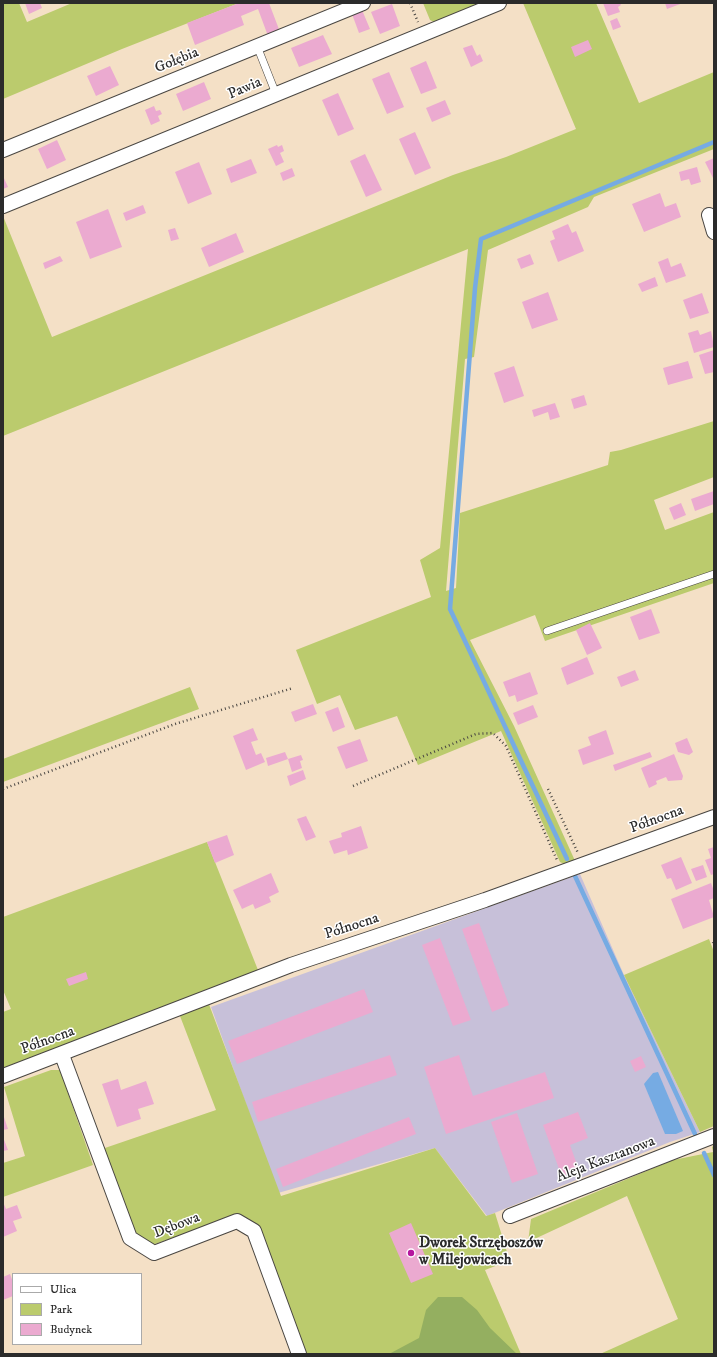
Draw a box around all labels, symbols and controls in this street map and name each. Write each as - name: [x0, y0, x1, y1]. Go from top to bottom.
- street label: Gołębia: [152, 44, 202, 78]
- street label: Pawia: [225, 74, 265, 104]
- street label: Północna: [628, 802, 686, 838]
- street label: Północna: [323, 910, 381, 944]
- street label: Północna: [19, 1023, 77, 1059]
- street label: Aleja Kasztanowa: [554, 1133, 658, 1187]
- street label: Dębowa: [152, 1209, 202, 1243]
- place label: Dworek Strzęboszów w Milejowicach: [419, 1235, 543, 1270]
- marker: Dworek Strzęboszów w Milejowicach: [406, 1248, 416, 1258]
- legend: [12, 1273, 142, 1345]
- text: Ulica: [50, 1282, 76, 1297]
- text: Park: [50, 1302, 72, 1317]
- text: Budynek: [50, 1322, 92, 1337]

